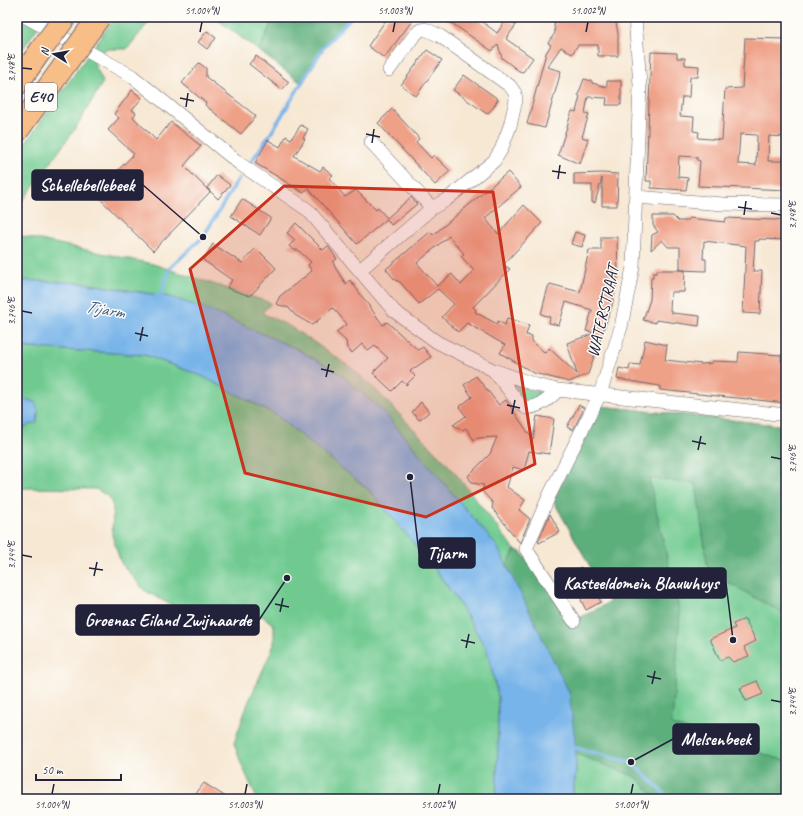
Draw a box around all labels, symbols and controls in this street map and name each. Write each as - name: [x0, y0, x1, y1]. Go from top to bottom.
- text: 51.004°N: [185, 4, 221, 17]
- text: 51.003°N: [378, 4, 414, 17]
- text: 51.002°N: [571, 4, 607, 17]
- north arrow: [34, 34, 74, 74]
- text: N: [37, 45, 52, 57]
- text: 3.748°E: [5, 52, 18, 82]
- road number: E40: [25, 83, 57, 111]
- callout: Schellebellebeek: [32, 170, 143, 200]
- text: Schellebellebeek: [39, 174, 137, 196]
- text: 3.748°E: [786, 199, 799, 229]
- street label: WATERSTRAAT: [582, 260, 624, 359]
- text: 3.746°E: [5, 295, 18, 325]
- water label: Tijarm: [84, 295, 128, 324]
- text: 3.746°E: [786, 443, 799, 473]
- callout: Tijarm: [419, 538, 475, 568]
- text: 3.744°E: [5, 539, 18, 569]
- text: Tijarm: [427, 542, 468, 564]
- callout: Kasteeldomein Blauwhuys: [555, 568, 726, 598]
- text: Kasteeldomein Blauwhuys: [563, 572, 720, 594]
- callout: Groenas Eiland Zwijnaarde: [76, 605, 259, 635]
- text: Groenas Eiland Zwijnaarde: [85, 609, 253, 631]
- text: 3.744°E: [786, 686, 799, 716]
- callout: Melsenbeek: [673, 724, 759, 754]
- text: Melsenbeek: [681, 728, 753, 750]
- scale bar: [36, 756, 121, 782]
- text: 50 m: [42, 762, 64, 778]
- text: 51.004°N: [35, 798, 71, 811]
- text: 51.003°N: [228, 798, 264, 811]
- text: 51.002°N: [421, 798, 457, 811]
- text: 51.001°N: [614, 798, 650, 811]

